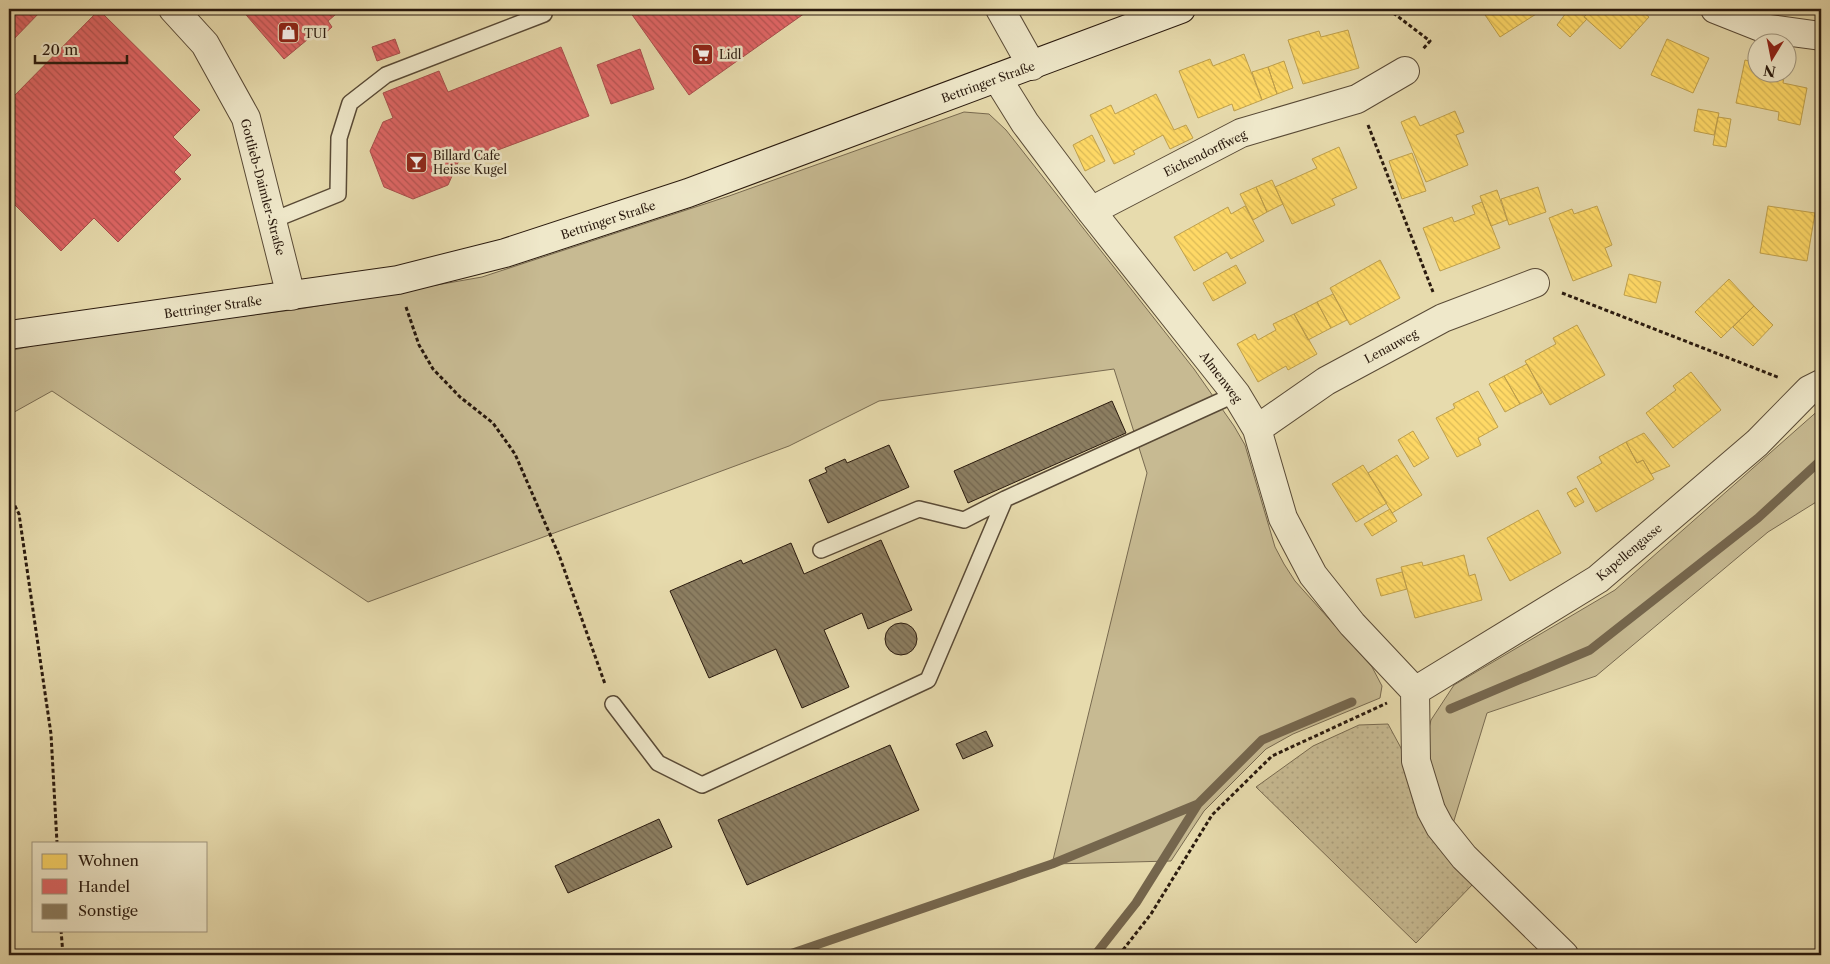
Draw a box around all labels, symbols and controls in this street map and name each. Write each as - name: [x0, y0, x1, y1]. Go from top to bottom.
- shop icon: TUI: [276, 21, 300, 45]
- place label: TUI: [304, 26, 327, 41]
- scale bar: [35, 32, 128, 64]
- north arrow: [1748, 32, 1798, 82]
- text: 20 m: [42, 40, 78, 59]
- supermarket icon: Lidl: [691, 42, 715, 66]
- place label: Lidl: [719, 47, 742, 62]
- street label: Bettringer Straße: [939, 58, 1037, 106]
- text: N: [1762, 61, 1777, 81]
- street label: Gottlieb-Daimler-Straße: [237, 117, 289, 257]
- street label: Eichendorffweg: [1161, 126, 1250, 180]
- place label: Billard Cafe Heisse Kugel: [433, 148, 507, 177]
- bar icon: Billard Cafe Heisse Kugel: [405, 150, 429, 174]
- street label: Bettringer Straße: [559, 198, 657, 242]
- street label: Bettringer Straße: [163, 293, 263, 321]
- street label: Lenauweg: [1362, 325, 1421, 366]
- street label: Almenweg: [1196, 348, 1246, 406]
- street label: Kapellengasse: [1593, 520, 1665, 584]
- legend: [32, 842, 208, 932]
- text: Wohnen: [77, 851, 140, 870]
- text: Handel: [78, 877, 131, 896]
- text: Sonstige: [78, 901, 138, 920]

